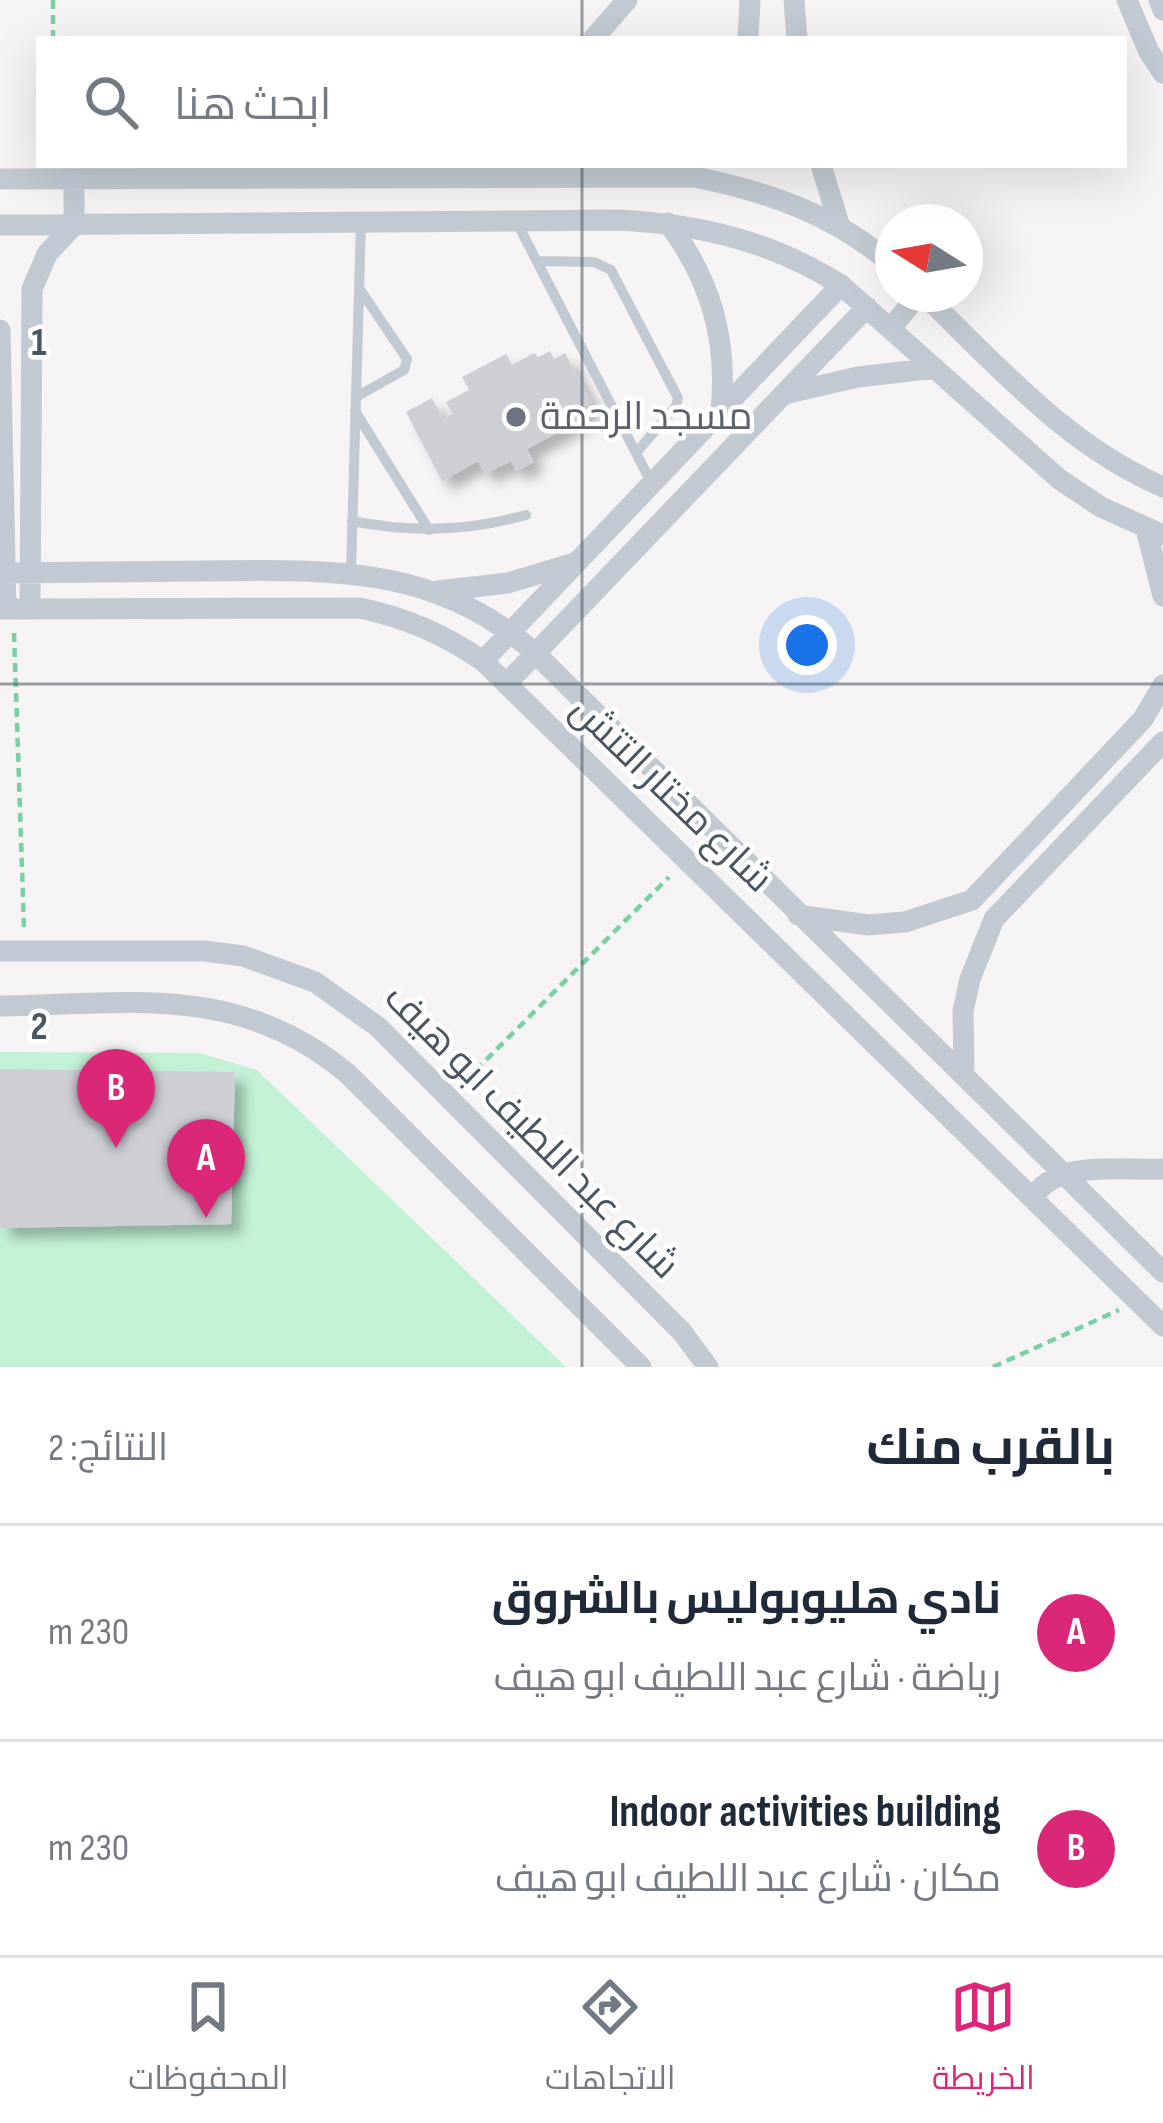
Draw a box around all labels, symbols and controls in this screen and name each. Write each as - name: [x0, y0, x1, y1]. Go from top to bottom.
- search box: [36, 36, 1127, 168]
- icon: search: [78, 69, 144, 135]
- text: ابحث هنا: [174, 78, 332, 133]
- north arrow: [875, 204, 983, 312]
- text: 1: [31, 320, 47, 367]
- place label: مسجد الرحمة: [540, 394, 753, 441]
- marker: مسجد الرحمة: [503, 404, 529, 430]
- your location: [777, 615, 837, 675]
- street label: شارع مختار التتش: [560, 687, 782, 904]
- street label: شارع عبد اللطيف ابو هيف: [373, 975, 688, 1290]
- text: 2: [30, 1004, 48, 1051]
- pin: B: [77, 1049, 155, 1148]
- pin: A: [167, 1119, 245, 1218]
- text: بالقرب منك: [866, 1418, 1115, 1479]
- text: النتائج: 2: [48, 1425, 168, 1472]
- text: نادي هليوبوليس بالشروق: [492, 1572, 1001, 1627]
- text: 230 m: [48, 1609, 129, 1656]
- text: A: [1067, 1609, 1085, 1656]
- text: رياضة · شارع عبد اللطيف ابو هيف: [493, 1655, 1001, 1702]
- text: Indoor activities building: [609, 1785, 1001, 1840]
- text: 230 m: [48, 1825, 129, 1872]
- text: B: [1067, 1825, 1085, 1872]
- text: مكان · شارع عبد اللطيف ابو هيف: [495, 1856, 1001, 1903]
- tab: المحفوظات: [128, 1974, 289, 2108]
- tab: الاتجاهات: [545, 1974, 676, 2108]
- tab: الخريطة: [932, 1974, 1035, 2108]

